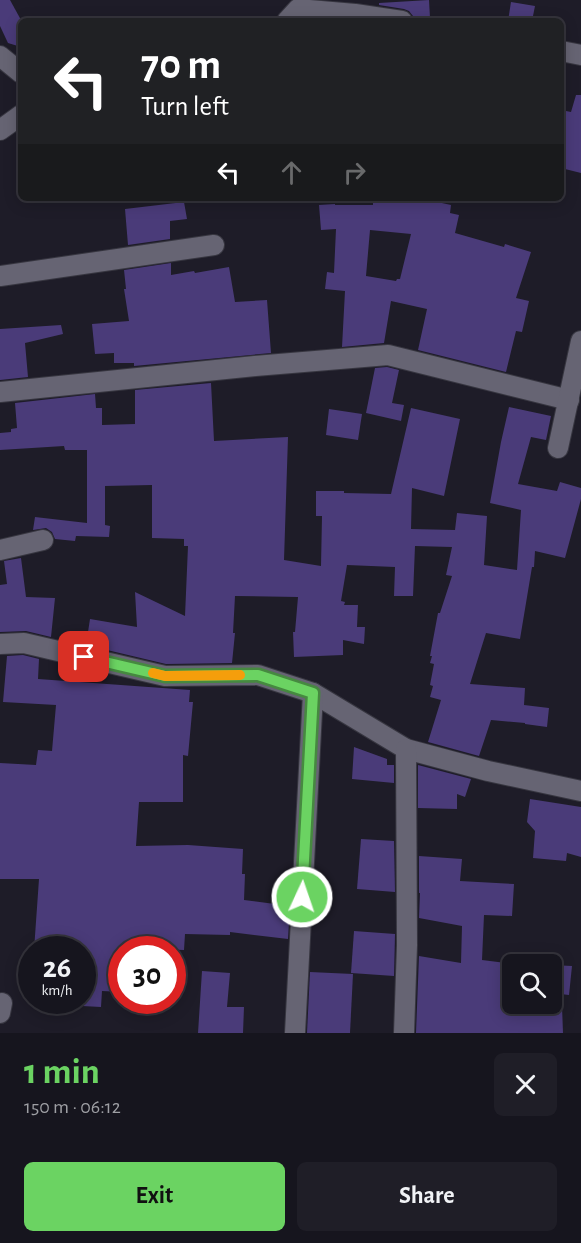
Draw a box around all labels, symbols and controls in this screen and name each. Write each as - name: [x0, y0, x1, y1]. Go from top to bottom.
- icon: left: [42, 42, 120, 120]
- text: 70 m: [141, 44, 221, 86]
- text: Turn left: [141, 93, 229, 120]
- icon: left: [212, 156, 245, 189]
- icon: ahead: [275, 156, 308, 189]
- icon: right: [338, 156, 371, 189]
- pin: [58, 631, 109, 682]
- icon: arrive: [67, 640, 100, 673]
- position arrow: [270, 865, 334, 929]
- speed limit sign: 30: [108, 936, 186, 1014]
- text: 26: [43, 953, 71, 983]
- map controls: [502, 954, 562, 1014]
- button: search: [502, 954, 562, 1014]
- text: km/h: [42, 983, 72, 998]
- button: close: [494, 1053, 557, 1116]
- text: 1 min: [24, 1054, 100, 1090]
- text: 150 m · 06:12: [24, 1097, 121, 1117]
- button: Exit: [24, 1162, 285, 1231]
- button: Share: [297, 1162, 557, 1231]

